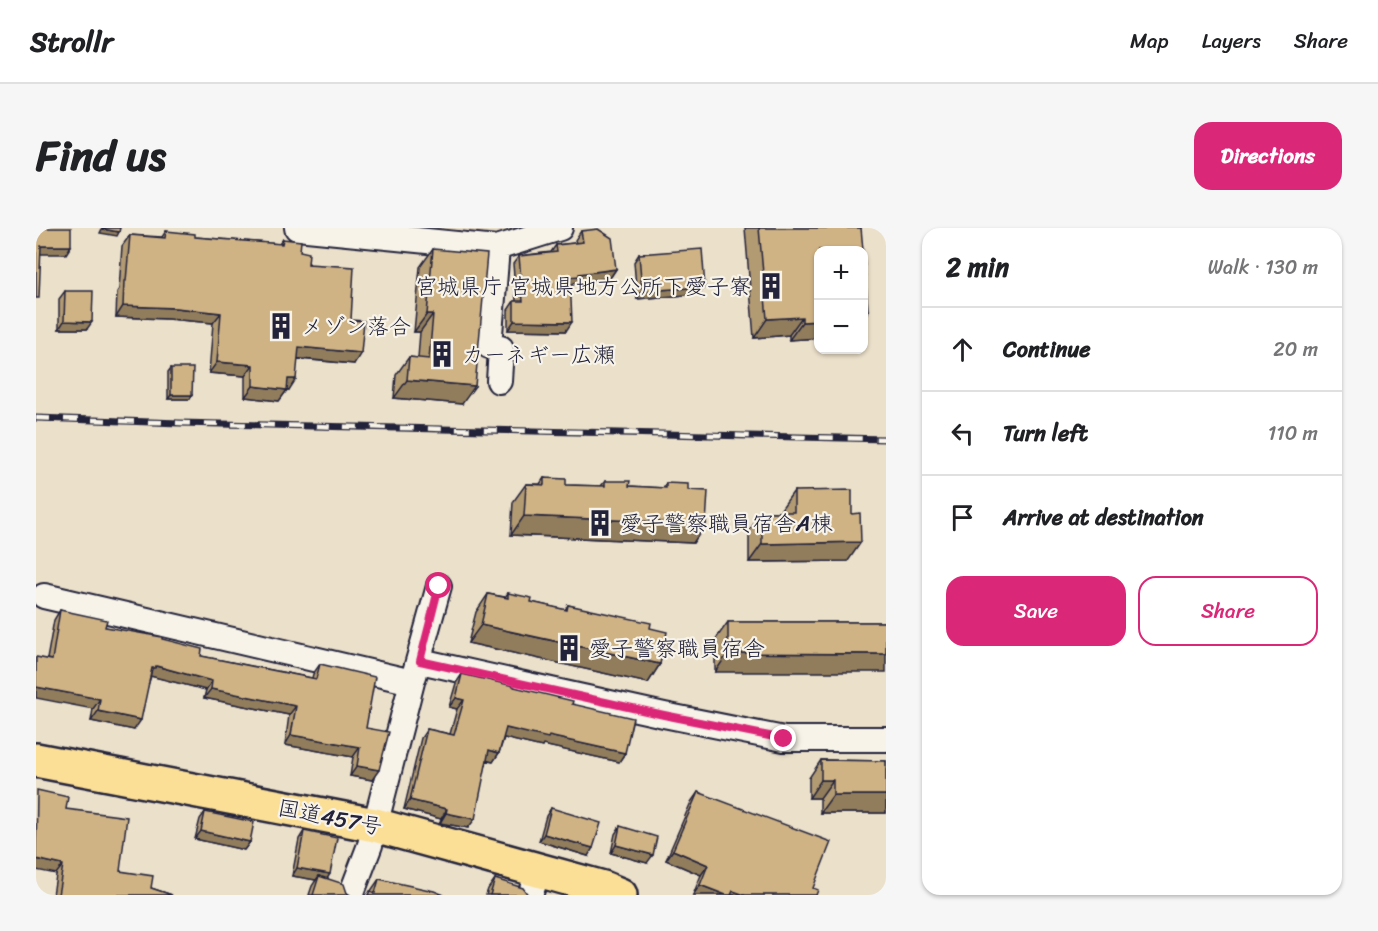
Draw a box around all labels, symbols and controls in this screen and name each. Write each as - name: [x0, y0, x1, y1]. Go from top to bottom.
- text: Strollr: [30, 17, 113, 66]
- text: Map: [1130, 22, 1169, 60]
- text: Layers: [1202, 22, 1261, 60]
- text: Share: [1294, 22, 1348, 60]
- text: Find us: [36, 119, 166, 193]
- button: Directions: [1194, 122, 1342, 190]
- text: 2 min: [946, 244, 1009, 290]
- map controls: [814, 246, 868, 354]
- button: +: [814, 246, 868, 300]
- text: Walk · 130 m: [1208, 250, 1318, 285]
- place label: 宮城県庁 宮城県地方公所下愛子寮: [415, 267, 751, 306]
- building icon: 宮城県庁 宮城県地方公所下愛子寮: [756, 271, 786, 301]
- button: −: [814, 300, 868, 354]
- place label: メゾン落合: [301, 307, 411, 346]
- building icon: メゾン落合: [266, 311, 296, 341]
- text: Continue: [1003, 330, 1091, 369]
- text: 20 m: [1273, 332, 1318, 367]
- icon: ahead: [946, 333, 979, 366]
- place label: カーネギー広瀬: [462, 335, 615, 374]
- building icon: カーネギー広瀬: [427, 339, 457, 369]
- text: Turn left: [1003, 414, 1088, 453]
- text: 110 m: [1268, 416, 1318, 451]
- icon: left: [946, 417, 979, 450]
- text: Arrive at destination: [1003, 498, 1204, 537]
- icon: arrive: [946, 501, 979, 534]
- place label: 愛子警察職員宿舎A棟: [620, 504, 832, 543]
- building icon: 愛子警察職員宿舎A棟: [585, 508, 615, 538]
- route start: [425, 572, 451, 598]
- button: Save: [946, 576, 1126, 646]
- button: Share: [1138, 576, 1318, 646]
- place label: 愛子警察職員宿舎: [589, 629, 765, 668]
- building icon: 愛子警察職員宿舎: [554, 633, 584, 663]
- route end: [770, 725, 796, 751]
- street label: 国道457号: [274, 788, 386, 846]

